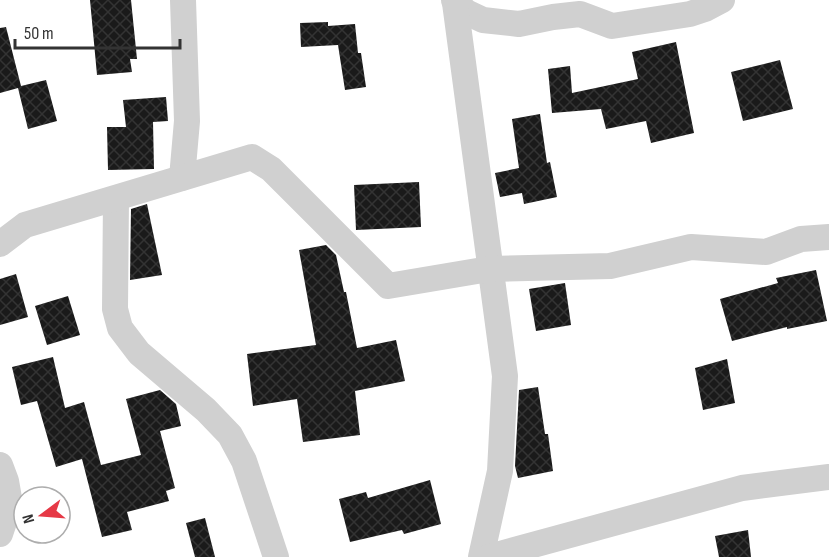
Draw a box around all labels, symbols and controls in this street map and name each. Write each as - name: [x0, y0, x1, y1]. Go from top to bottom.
- scale bar: [15, 12, 180, 50]
- text: 50 m: [24, 23, 54, 44]
- north arrow: [12, 485, 72, 545]
- text: N: [19, 512, 39, 525]

